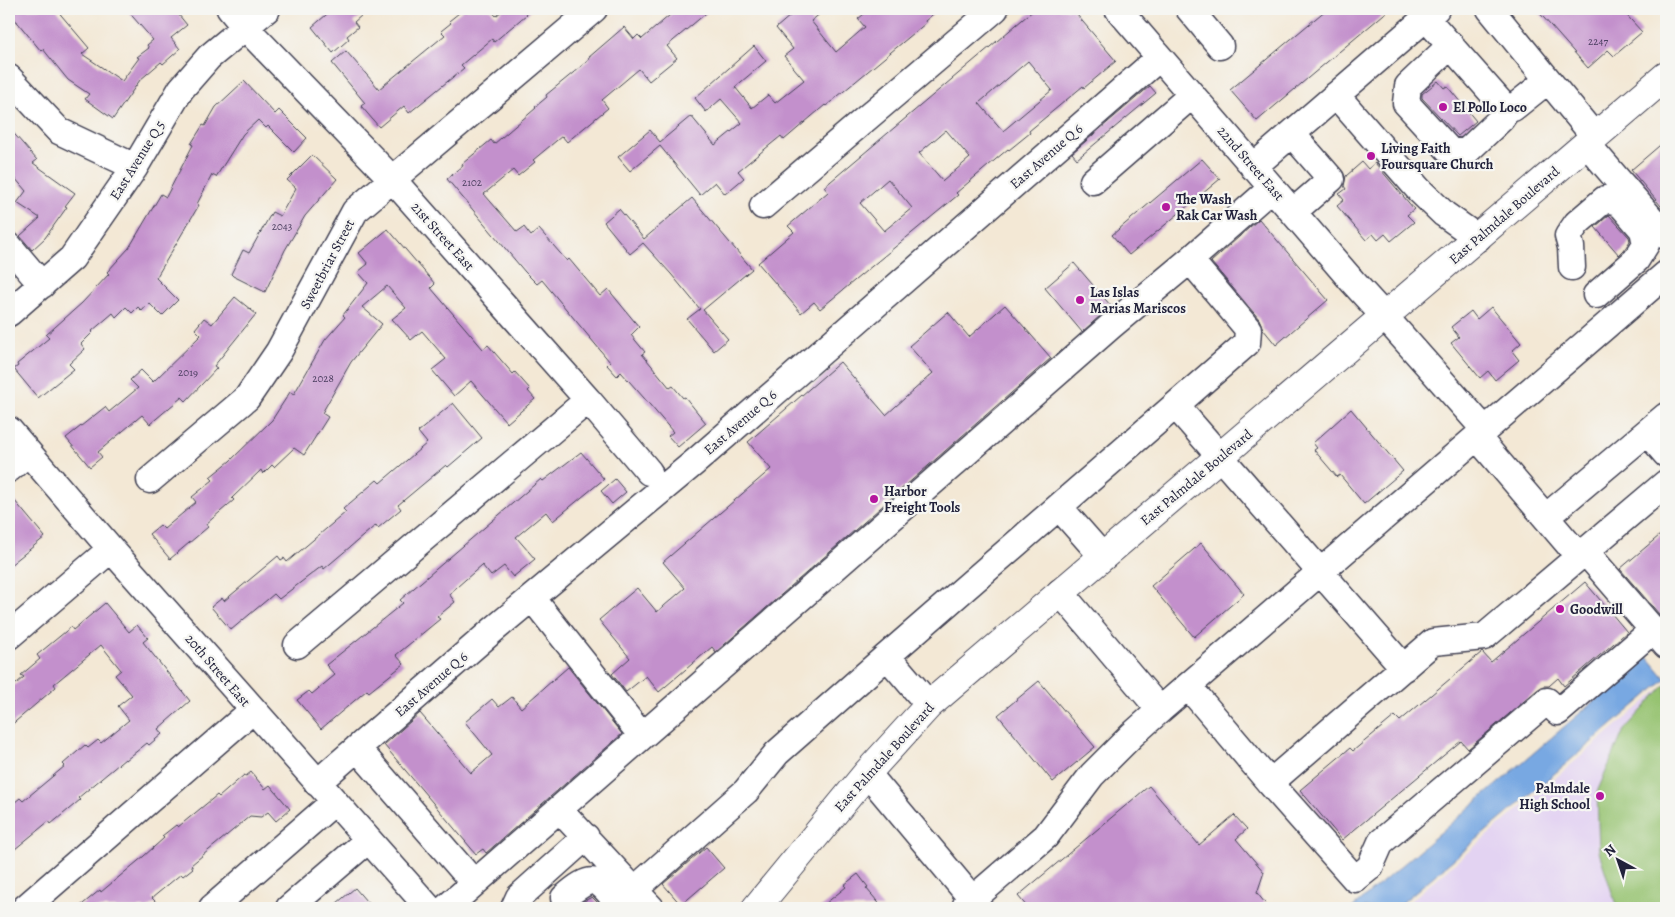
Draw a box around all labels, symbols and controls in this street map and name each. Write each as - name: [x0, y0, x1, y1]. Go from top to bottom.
- house number: 2247: [1588, 34, 1608, 49]
- place label: El Pollo Loco: [1453, 98, 1527, 117]
- marker: El Pollo Loco: [1437, 101, 1449, 113]
- street label: East Avenue Q 5: [105, 117, 169, 204]
- street label: East Avenue Q 6: [1006, 119, 1087, 193]
- street label: 22nd Street East: [1213, 122, 1289, 205]
- place label: Living Faith Foursquare Church: [1381, 139, 1494, 174]
- marker: Living Faith Foursquare Church: [1365, 150, 1377, 162]
- street label: East Palmdale Boulevard: [1445, 162, 1564, 269]
- house number: 2102: [462, 175, 482, 190]
- place label: The Wash Rak Car Wash: [1176, 190, 1258, 225]
- street label: 21st Street East: [407, 198, 479, 275]
- marker: The Wash Rak Car Wash: [1160, 201, 1172, 213]
- street label: Sweetbriar Street: [296, 216, 359, 313]
- house number: 2043: [272, 219, 292, 234]
- place label: Las Islas Marias Mariscos: [1090, 283, 1186, 318]
- marker: Las Islas Marias Mariscos: [1074, 294, 1086, 306]
- house number: 2019: [178, 365, 198, 380]
- house number: 2028: [312, 371, 334, 386]
- street label: East Avenue Q 6: [700, 385, 781, 459]
- street label: East Palmdale Boulevard: [1136, 425, 1257, 530]
- place label: Harbor Freight Tools: [884, 482, 961, 517]
- marker: Harbor Freight Tools: [868, 493, 880, 505]
- place label: Goodwill: [1570, 600, 1623, 619]
- marker: Goodwill: [1554, 603, 1566, 615]
- street label: 20th Street East: [181, 630, 255, 711]
- street label: East Avenue Q 6: [391, 647, 472, 721]
- street label: East Palmdale Boulevard: [830, 698, 939, 816]
- place label: Palmdale High School: [1519, 779, 1591, 814]
- marker: Palmdale High School: [1594, 790, 1606, 802]
- north arrow: [1592, 834, 1642, 884]
- text: N: [1600, 840, 1620, 861]

